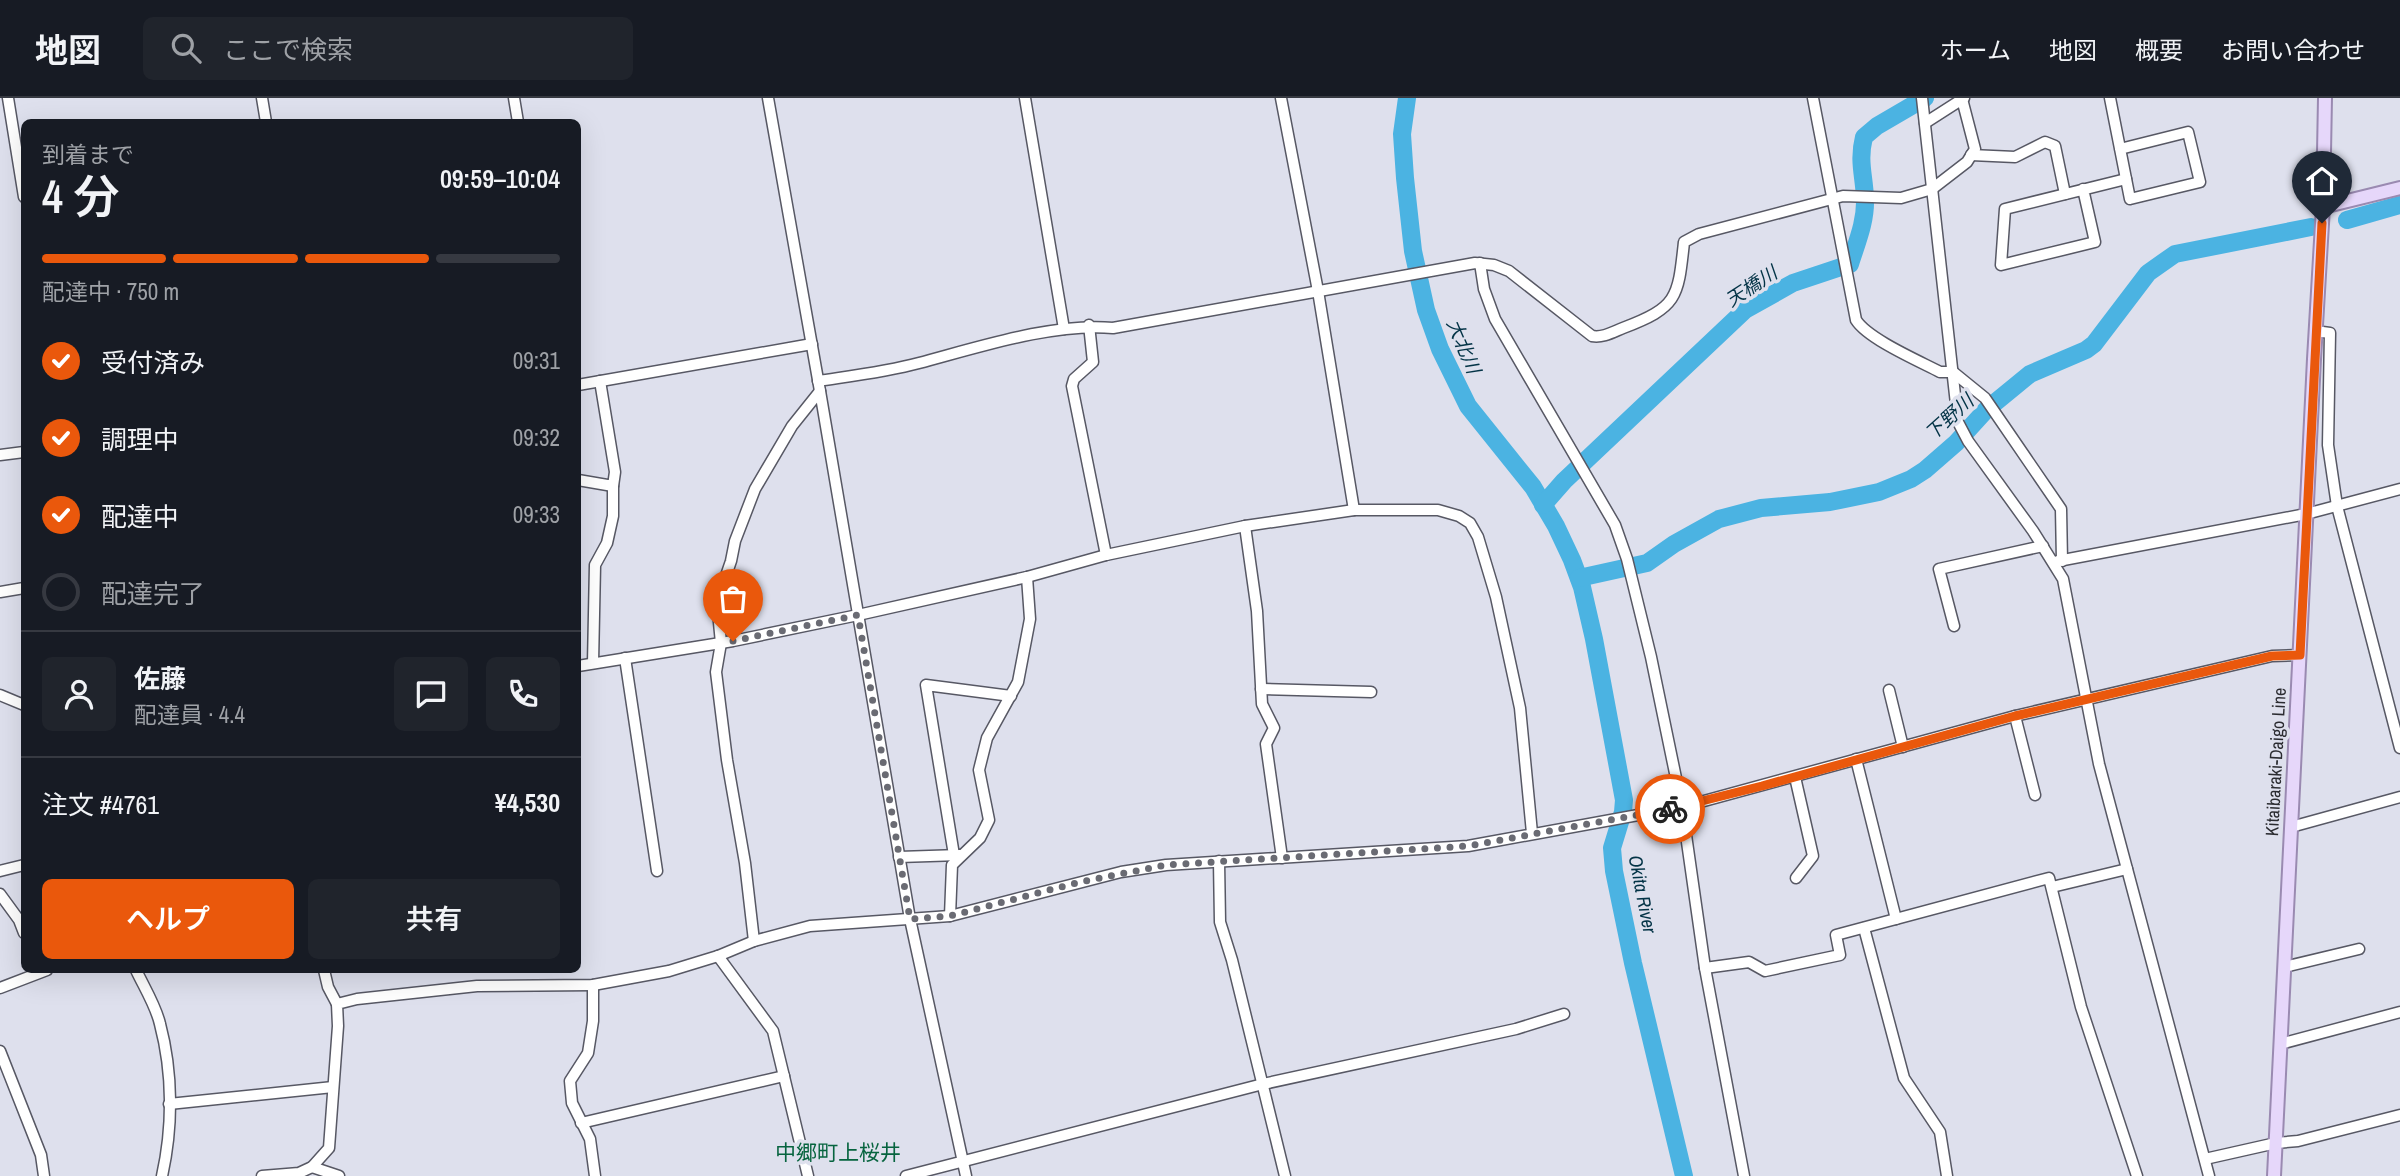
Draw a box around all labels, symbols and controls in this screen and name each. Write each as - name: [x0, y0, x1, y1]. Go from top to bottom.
- search box: [143, 17, 633, 80]
- text: 地図: [35, 28, 101, 72]
- icon: search: [167, 29, 205, 67]
- text: ここで検索: [223, 32, 353, 67]
- text: ホーム: [1940, 34, 2011, 66]
- text: 地図: [2049, 34, 2097, 66]
- text: 概要: [2135, 34, 2183, 66]
- text: お問い合わせ: [2221, 34, 2365, 66]
- text: 到着まで: [42, 139, 134, 170]
- pin: [2292, 151, 2352, 223]
- text: 09:59–10:04: [440, 161, 560, 196]
- icon: home: [2303, 162, 2341, 200]
- text: 4 分: [42, 165, 119, 227]
- water label: 天橋川: [1720, 258, 1784, 312]
- text: 配達中 · 750 m: [42, 276, 179, 307]
- water label: 大北川: [1441, 315, 1488, 379]
- icon: check: [42, 342, 80, 380]
- text: 受付済み: [101, 345, 205, 380]
- text: 09:31: [513, 345, 560, 376]
- water label: 下野川: [1919, 387, 1980, 446]
- icon: check: [42, 419, 80, 457]
- text: 調理中: [101, 422, 179, 457]
- text: 09:32: [513, 422, 560, 453]
- icon: check: [42, 496, 80, 534]
- text: 配達中: [101, 499, 179, 534]
- text: 09:33: [513, 499, 560, 530]
- pin: [703, 569, 763, 641]
- text: 配達完了: [101, 576, 205, 611]
- icon: bag: [714, 580, 752, 618]
- button: person: [42, 657, 116, 731]
- button: chat: [394, 657, 468, 731]
- button: phone: [486, 657, 560, 731]
- text: 佐藤: [134, 661, 186, 696]
- street label: Kitaibaraki-Daigo Line: [2259, 687, 2292, 837]
- text: 配達員 · 4.4: [134, 699, 245, 730]
- courier: [1635, 774, 1705, 844]
- text: ¥4,530: [495, 785, 560, 820]
- text: 注文 #4761: [42, 787, 159, 822]
- icon: bike: [1651, 790, 1689, 828]
- water label: Okita River: [1623, 853, 1663, 936]
- button: ヘルプ: [42, 879, 294, 959]
- button: 共有: [308, 879, 560, 959]
- district label: 中郷町上桜井: [775, 1138, 901, 1167]

